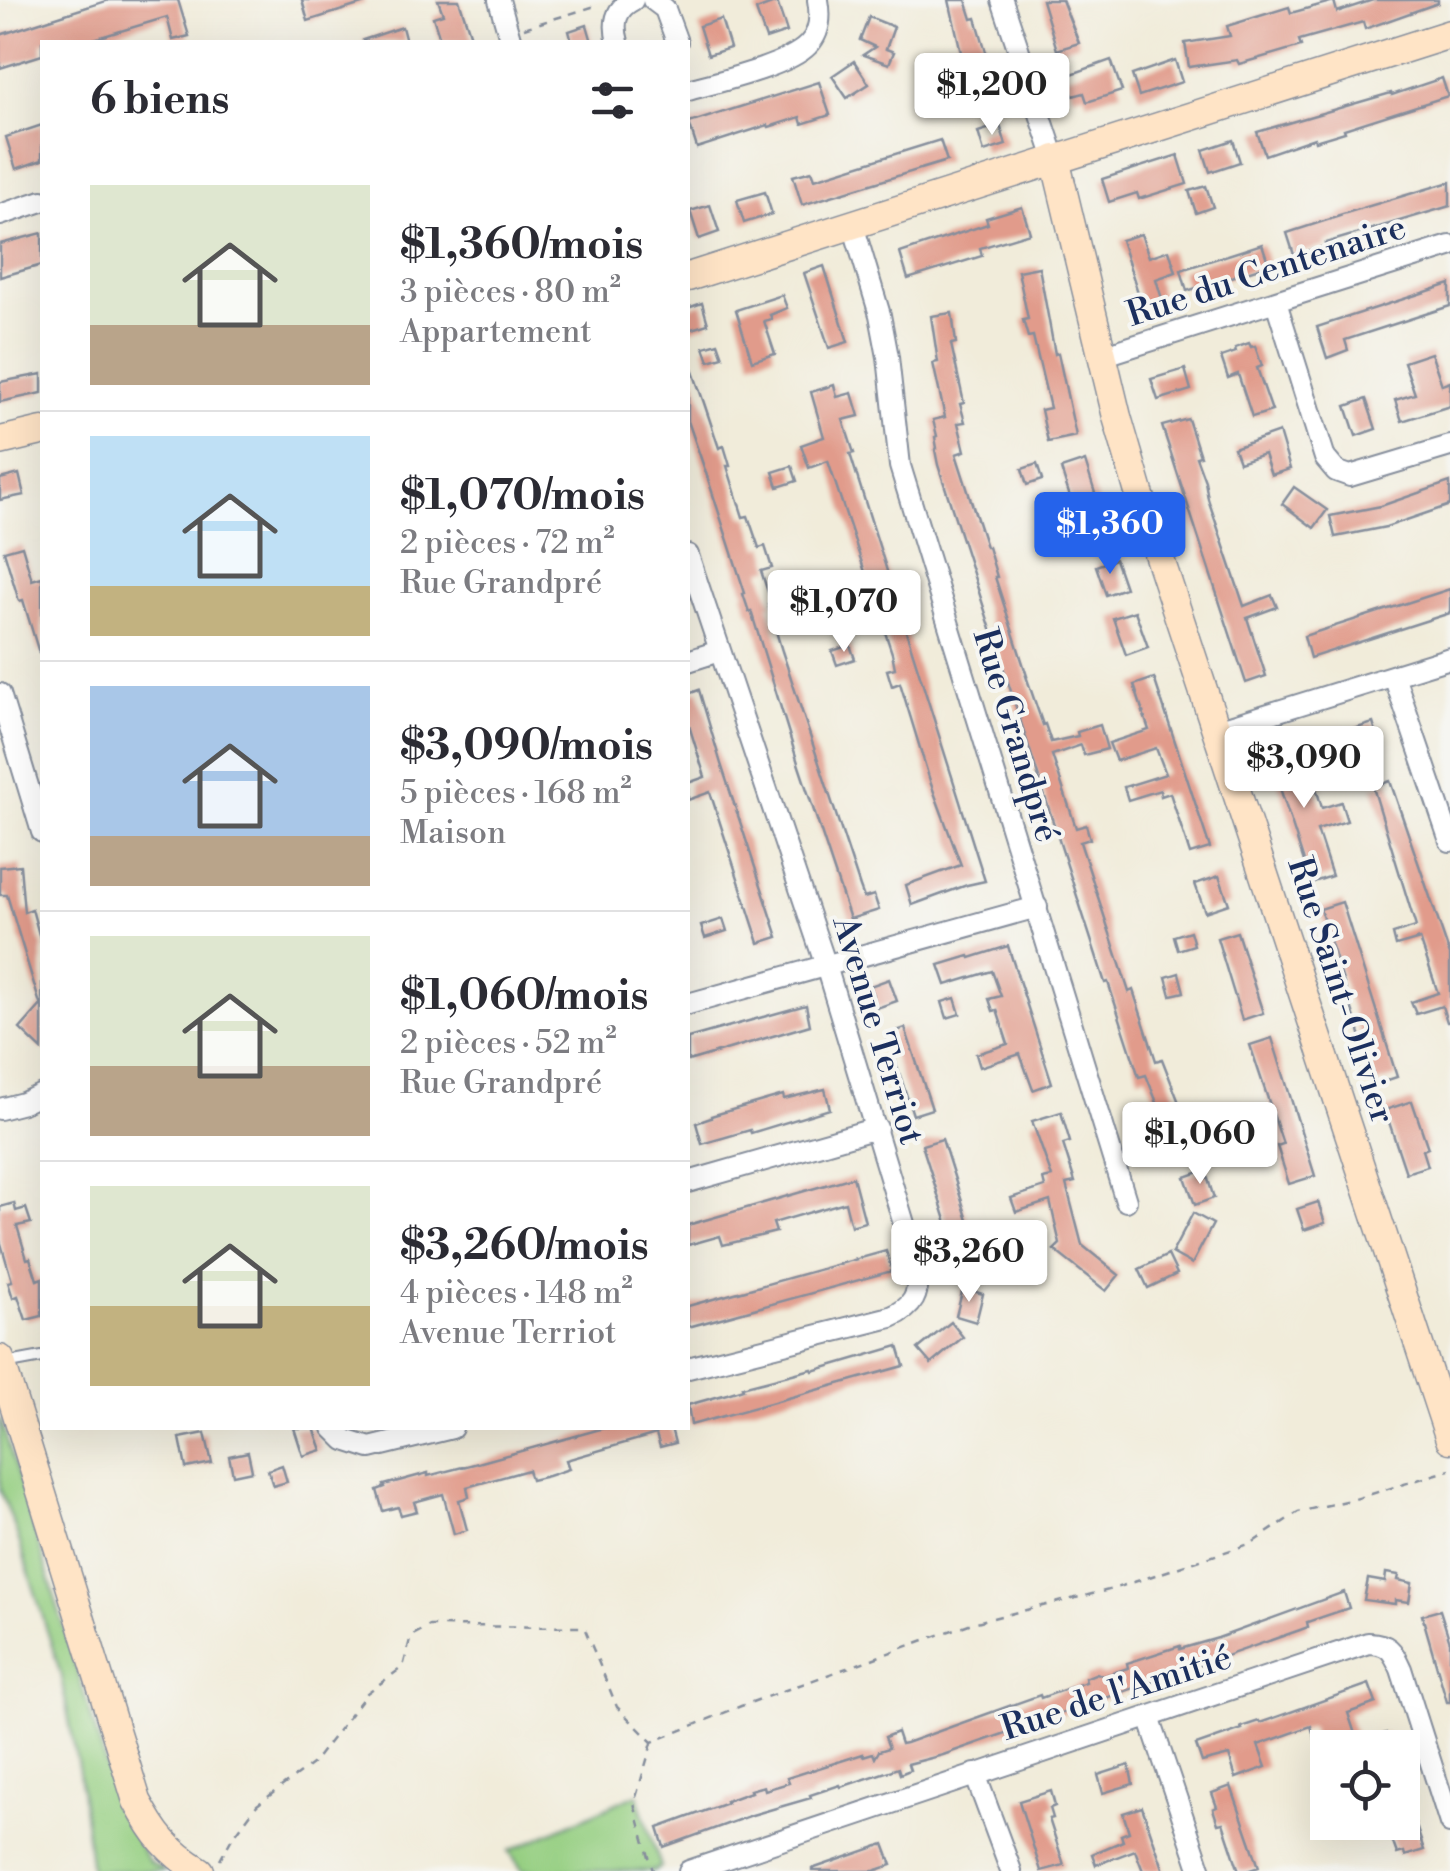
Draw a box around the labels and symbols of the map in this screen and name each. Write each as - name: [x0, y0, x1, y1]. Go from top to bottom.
- pin: $1,200: [911, 53, 1073, 138]
- street label: Rue du Centenaire: [1121, 206, 1412, 337]
- pin: $1,360: [1029, 492, 1191, 577]
- pin: $1,070: [763, 570, 925, 655]
- street label: Rue Grandpré: [963, 623, 1068, 847]
- pin: $3,090: [1223, 726, 1385, 811]
- street label: Rue Saint-Olivier: [1277, 852, 1404, 1129]
- street label: Avenue Terriot: [822, 910, 933, 1150]
- pin: $1,060: [1119, 1102, 1281, 1187]
- pin: $3,260: [888, 1220, 1050, 1305]
- street label: Rue de l'Amitié: [996, 1636, 1237, 1751]

